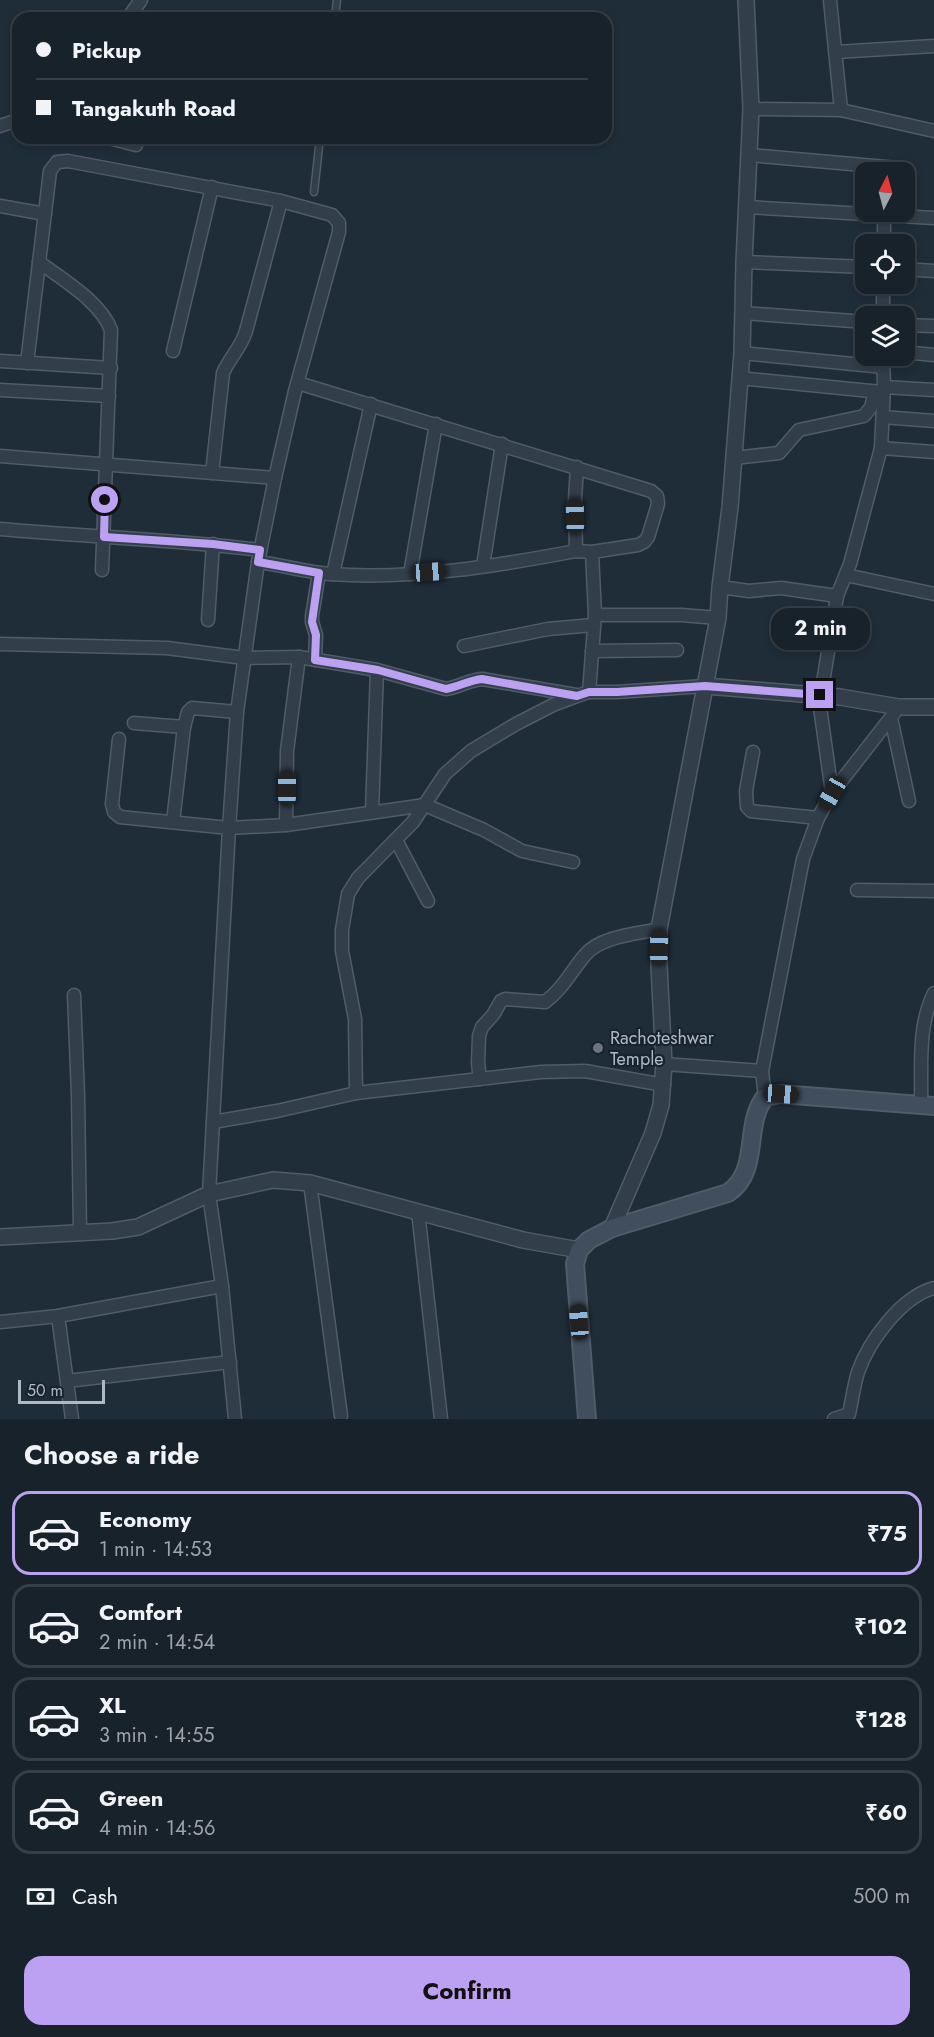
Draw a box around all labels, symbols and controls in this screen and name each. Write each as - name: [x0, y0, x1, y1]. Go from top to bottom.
- text: Pickup: [72, 34, 141, 66]
- text: Tangakuth Road: [72, 92, 236, 124]
- north arrow: [855, 162, 915, 222]
- map controls: [855, 162, 915, 366]
- button: locate: [855, 234, 915, 294]
- button: layers: [855, 306, 915, 366]
- route start: [91, 486, 118, 513]
- car: [566, 498, 584, 534]
- car: [410, 562, 448, 582]
- callout: 2 min: [770, 608, 870, 650]
- text: 2 min: [794, 614, 847, 643]
- route end: [806, 681, 833, 708]
- car: [278, 770, 296, 806]
- car: [815, 773, 849, 813]
- car: [650, 929, 668, 965]
- place label: Rachoteshwar Temple: [610, 1025, 715, 1072]
- marker: Rachoteshwar Temple: [591, 1041, 605, 1055]
- car: [762, 1084, 800, 1104]
- car: [568, 1303, 590, 1341]
- scale bar: [18, 1377, 105, 1404]
- text: 50 m: [27, 1379, 63, 1402]
- text: Choose a ride: [24, 1435, 199, 1474]
- text: Economy: [99, 1503, 191, 1535]
- icon: car: [27, 1506, 81, 1560]
- text: ₹75: [867, 1517, 907, 1549]
- text: 1 min · 14:53: [99, 1535, 212, 1564]
- text: Comfort: [99, 1596, 182, 1628]
- icon: car: [27, 1599, 81, 1653]
- text: ₹102: [854, 1610, 907, 1642]
- text: 2 min · 14:54: [99, 1628, 215, 1657]
- text: XL: [99, 1689, 126, 1721]
- icon: car: [27, 1692, 81, 1746]
- text: ₹128: [855, 1703, 907, 1735]
- text: 3 min · 14:55: [99, 1721, 214, 1750]
- text: Green: [99, 1782, 163, 1814]
- icon: car: [27, 1785, 81, 1839]
- text: ₹60: [865, 1796, 907, 1828]
- text: 4 min · 14:56: [99, 1814, 215, 1843]
- icon: cash: [24, 1880, 57, 1913]
- text: Cash: [72, 1880, 118, 1912]
- text: 500 m: [853, 1882, 910, 1911]
- button: Confirm: [24, 1956, 910, 2025]

